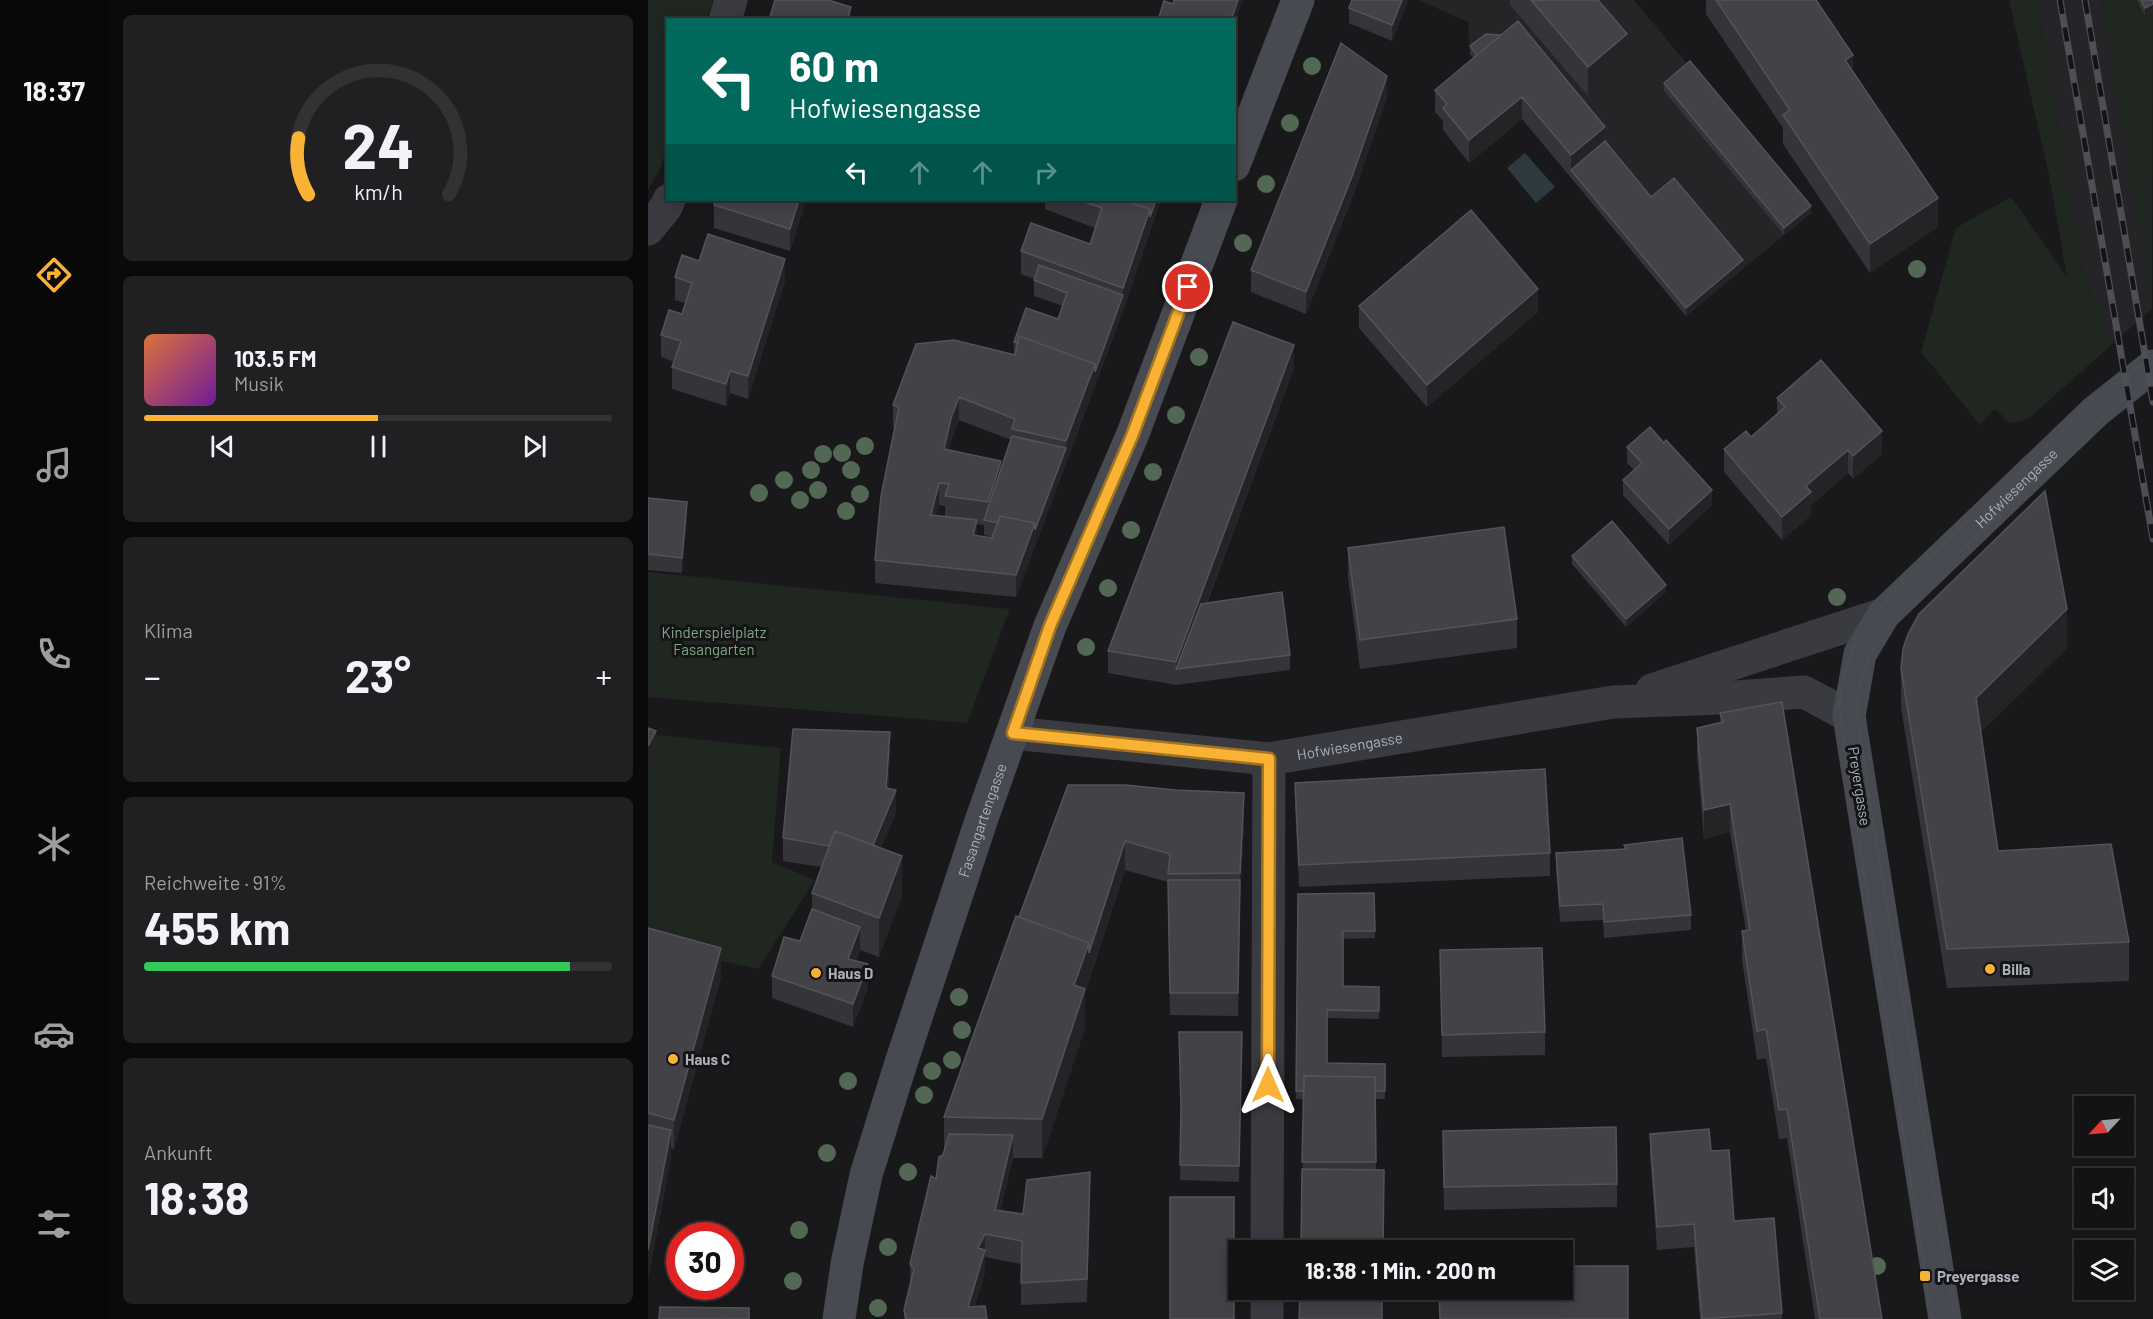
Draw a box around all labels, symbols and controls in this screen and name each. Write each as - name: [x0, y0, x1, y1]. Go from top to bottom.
- text: 60 m: [789, 40, 879, 90]
- icon: left: [690, 42, 768, 120]
- text: 18:37: [23, 74, 85, 106]
- text: Hofwiesengasse: [789, 91, 981, 123]
- text: 24: [342, 107, 414, 181]
- icon: left: [840, 156, 873, 189]
- icon: ahead: [903, 156, 936, 189]
- icon: ahead: [966, 156, 999, 189]
- icon: right: [1029, 156, 1062, 189]
- text: km/h: [354, 179, 402, 204]
- icon: directions: [33, 254, 75, 296]
- pin: [1162, 261, 1213, 312]
- icon: arrive: [1171, 270, 1204, 303]
- text: 103.5 FM: [234, 345, 316, 371]
- text: Musik: [234, 371, 284, 395]
- icon: previous: [206, 430, 239, 463]
- icon: pause: [362, 430, 395, 463]
- icon: next: [518, 430, 551, 463]
- icon: music: [33, 444, 75, 486]
- street label: Hofwiesengasse: [1971, 444, 2061, 531]
- text: Klima: [144, 618, 193, 642]
- park label: Kinderspielplatz Fasangarten: [662, 623, 767, 658]
- icon: phone: [33, 633, 75, 675]
- text: 23°: [345, 648, 411, 702]
- text: −: [144, 656, 161, 696]
- text: +: [595, 656, 612, 696]
- street label: Hofwiesengasse: [1295, 728, 1404, 763]
- street label: Preyergasse: [1845, 745, 1875, 827]
- street label: Fasangartengasse: [954, 761, 1010, 879]
- icon: climate: [33, 823, 75, 865]
- text: Reichweite · 91%: [144, 870, 287, 894]
- text: 455 km: [144, 900, 290, 954]
- place label: Billa: [2002, 960, 2030, 978]
- marker: Billa: [1983, 962, 1997, 976]
- place label: Haus D: [828, 964, 873, 982]
- marker: Haus D: [809, 966, 823, 980]
- icon: car: [33, 1013, 75, 1055]
- place label: Haus C: [685, 1050, 730, 1068]
- marker: Haus C: [666, 1052, 680, 1066]
- position arrow: [1236, 1053, 1300, 1117]
- north arrow: [2074, 1096, 2134, 1156]
- map controls: [2074, 1096, 2134, 1300]
- text: Ankunft: [144, 1140, 213, 1164]
- button: sound: [2074, 1168, 2134, 1228]
- text: 18:38: [144, 1170, 249, 1224]
- icon: filters: [33, 1203, 75, 1245]
- speed limit sign: 30: [666, 1222, 744, 1300]
- button: layers: [2074, 1240, 2134, 1300]
- text: 18:38 · 1 Min. · 200 m: [1305, 1257, 1496, 1283]
- place label: Preyergasse: [1937, 1267, 2019, 1285]
- marker: Preyergasse: [1918, 1269, 1932, 1283]

